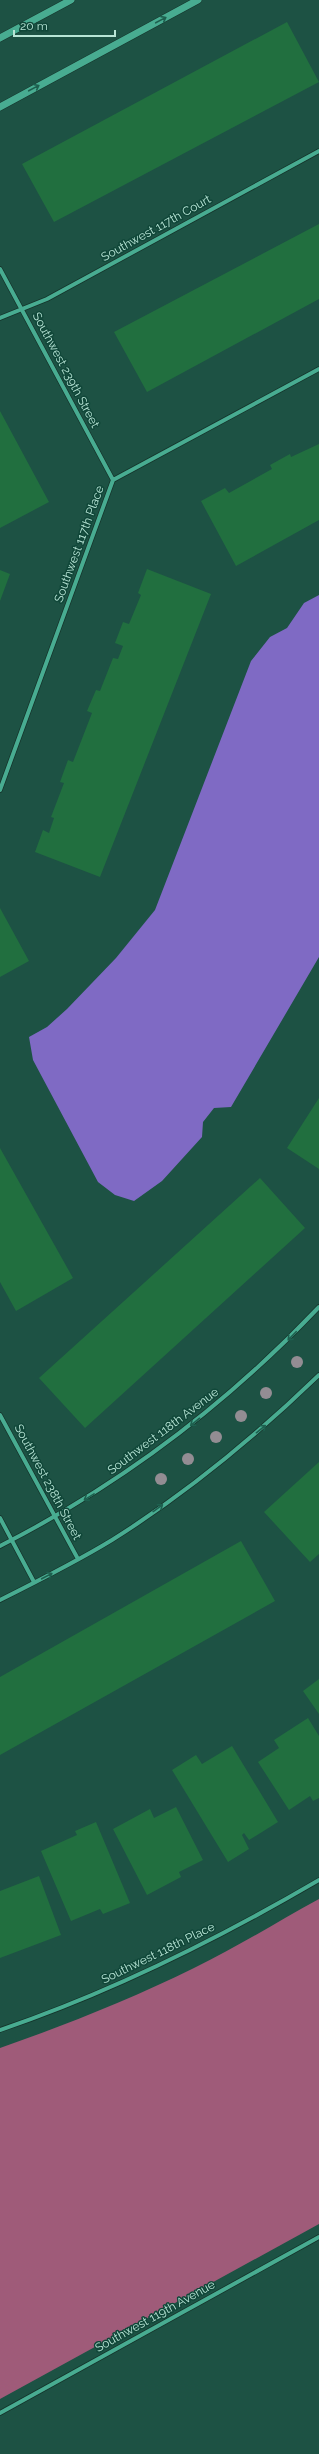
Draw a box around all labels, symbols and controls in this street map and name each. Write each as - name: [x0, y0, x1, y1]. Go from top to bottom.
- scale bar: [14, 12, 115, 38]
- one-way arrow: [155, 16, 167, 23]
- text: 20 m: [20, 19, 48, 33]
- one-way arrow: [28, 84, 40, 92]
- street label: Southwest 117th Court: [99, 192, 213, 264]
- street label: Southwest 239th Street: [30, 310, 102, 430]
- street label: Southwest 117th Place: [51, 484, 107, 604]
- one-way arrow: [287, 1331, 297, 1341]
- street label: Southwest 118th Avenue: [105, 1385, 221, 1477]
- one-way arrow: [190, 1418, 201, 1427]
- street label: Southwest 238th Street: [12, 1422, 84, 1542]
- one-way arrow: [256, 1425, 267, 1434]
- one-way arrow: [84, 1493, 95, 1501]
- one-way arrow: [152, 1504, 163, 1512]
- one-way arrow: [41, 1571, 53, 1579]
- street label: Southwest 118th Place: [99, 1919, 217, 1987]
- street label: Southwest 119th Avenue: [93, 2277, 217, 2355]

